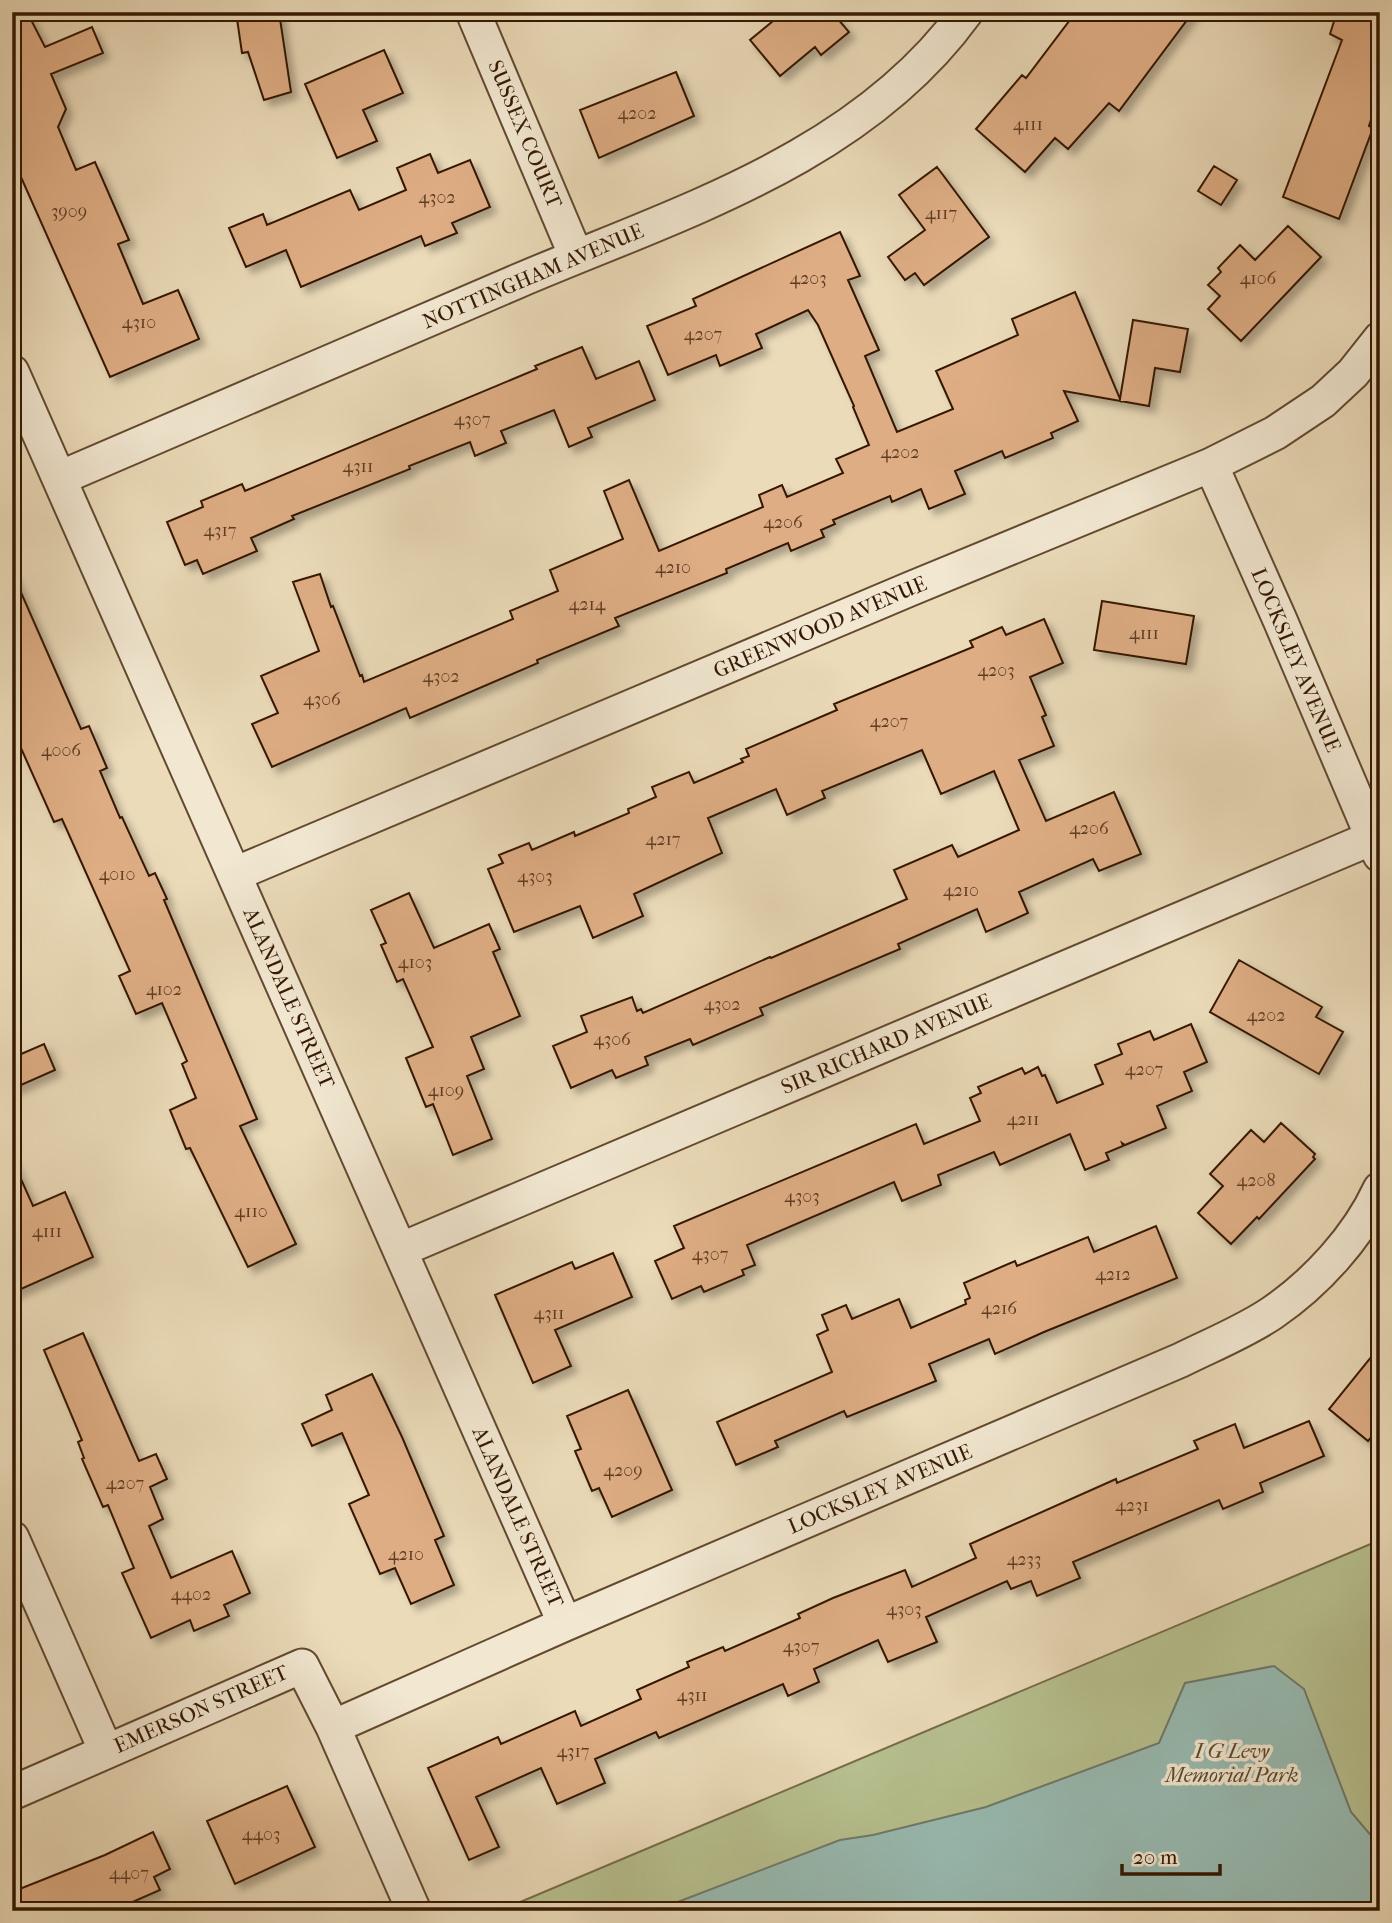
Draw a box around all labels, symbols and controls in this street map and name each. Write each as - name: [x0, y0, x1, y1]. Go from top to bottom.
- street label: SUSSEX COURT: [483, 57, 567, 212]
- house number: 4202: [617, 103, 657, 124]
- house number: 4111: [1013, 114, 1043, 135]
- house number: 4302: [418, 187, 456, 208]
- house number: 3909: [51, 201, 87, 222]
- house number: 4117: [925, 203, 957, 224]
- street label: NOTTINGHAM AVENUE: [419, 218, 647, 333]
- house number: 4203: [789, 268, 827, 289]
- house number: 4106: [1240, 268, 1277, 289]
- house number: 4310: [122, 312, 156, 333]
- house number: 4207: [684, 324, 723, 345]
- house number: 4307: [454, 409, 491, 430]
- house number: 4202: [880, 442, 920, 463]
- house number: 4311: [343, 456, 373, 477]
- house number: 4206: [763, 512, 803, 533]
- house number: 4317: [203, 520, 237, 541]
- house number: 4210: [655, 557, 691, 578]
- street label: LOCKSLEY AVENUE: [1246, 564, 1346, 756]
- street label: GREENWOOD AVENUE: [710, 571, 930, 683]
- house number: 4214: [569, 594, 606, 615]
- house number: 4111: [1129, 623, 1159, 644]
- house number: 4203: [977, 660, 1015, 681]
- house number: 4302: [422, 666, 460, 687]
- house number: 4306: [303, 689, 341, 710]
- house number: 4207: [870, 711, 909, 732]
- house number: 4006: [41, 740, 81, 761]
- house number: 4206: [1069, 818, 1109, 839]
- house number: 4217: [646, 829, 681, 850]
- house number: 4010: [99, 864, 135, 885]
- house number: 4303: [517, 866, 553, 887]
- house number: 4210: [943, 880, 979, 901]
- street label: ALANDALE STREET: [238, 903, 340, 1093]
- house number: 4103: [398, 952, 432, 973]
- house number: 4102: [146, 979, 182, 1000]
- street label: SIR RICHARD AVENUE: [777, 989, 995, 1099]
- house number: 4302: [703, 994, 741, 1015]
- house number: 4202: [1246, 1005, 1286, 1026]
- house number: 4306: [593, 1029, 631, 1050]
- house number: 4207: [1125, 1059, 1164, 1080]
- house number: 4109: [428, 1080, 464, 1101]
- house number: 4211: [1007, 1109, 1039, 1130]
- house number: 4208: [1237, 1170, 1275, 1191]
- house number: 4303: [784, 1186, 820, 1207]
- house number: 4110: [234, 1201, 268, 1222]
- house number: 4111: [32, 1221, 62, 1242]
- house number: 4307: [692, 1244, 729, 1265]
- house number: 4212: [1095, 1264, 1131, 1285]
- house number: 4216: [981, 1298, 1017, 1319]
- house number: 4311: [534, 1303, 564, 1324]
- street label: ALANDALE STREET: [467, 1422, 569, 1612]
- street label: LOCKSLEY AVENUE: [784, 1439, 976, 1539]
- house number: 4209: [603, 1460, 643, 1481]
- house number: 4207: [106, 1473, 145, 1494]
- house number: 4231: [1115, 1495, 1149, 1516]
- house number: 4210: [388, 1544, 424, 1565]
- house number: 4233: [1007, 1549, 1041, 1570]
- house number: 4402: [171, 1584, 211, 1605]
- house number: 4303: [886, 1599, 922, 1620]
- house number: 4307: [783, 1636, 820, 1657]
- street label: EMERSON STREET: [110, 1660, 292, 1758]
- house number: 4311: [677, 1685, 707, 1706]
- park label: I G Levy Memorial Park: [1163, 1739, 1299, 1787]
- house number: 4317: [556, 1741, 590, 1762]
- house number: 4403: [242, 1824, 280, 1845]
- scale bar: [1122, 1832, 1220, 1876]
- text: 20 m: [1133, 1845, 1178, 1869]
- house number: 4407: [109, 1863, 149, 1884]

